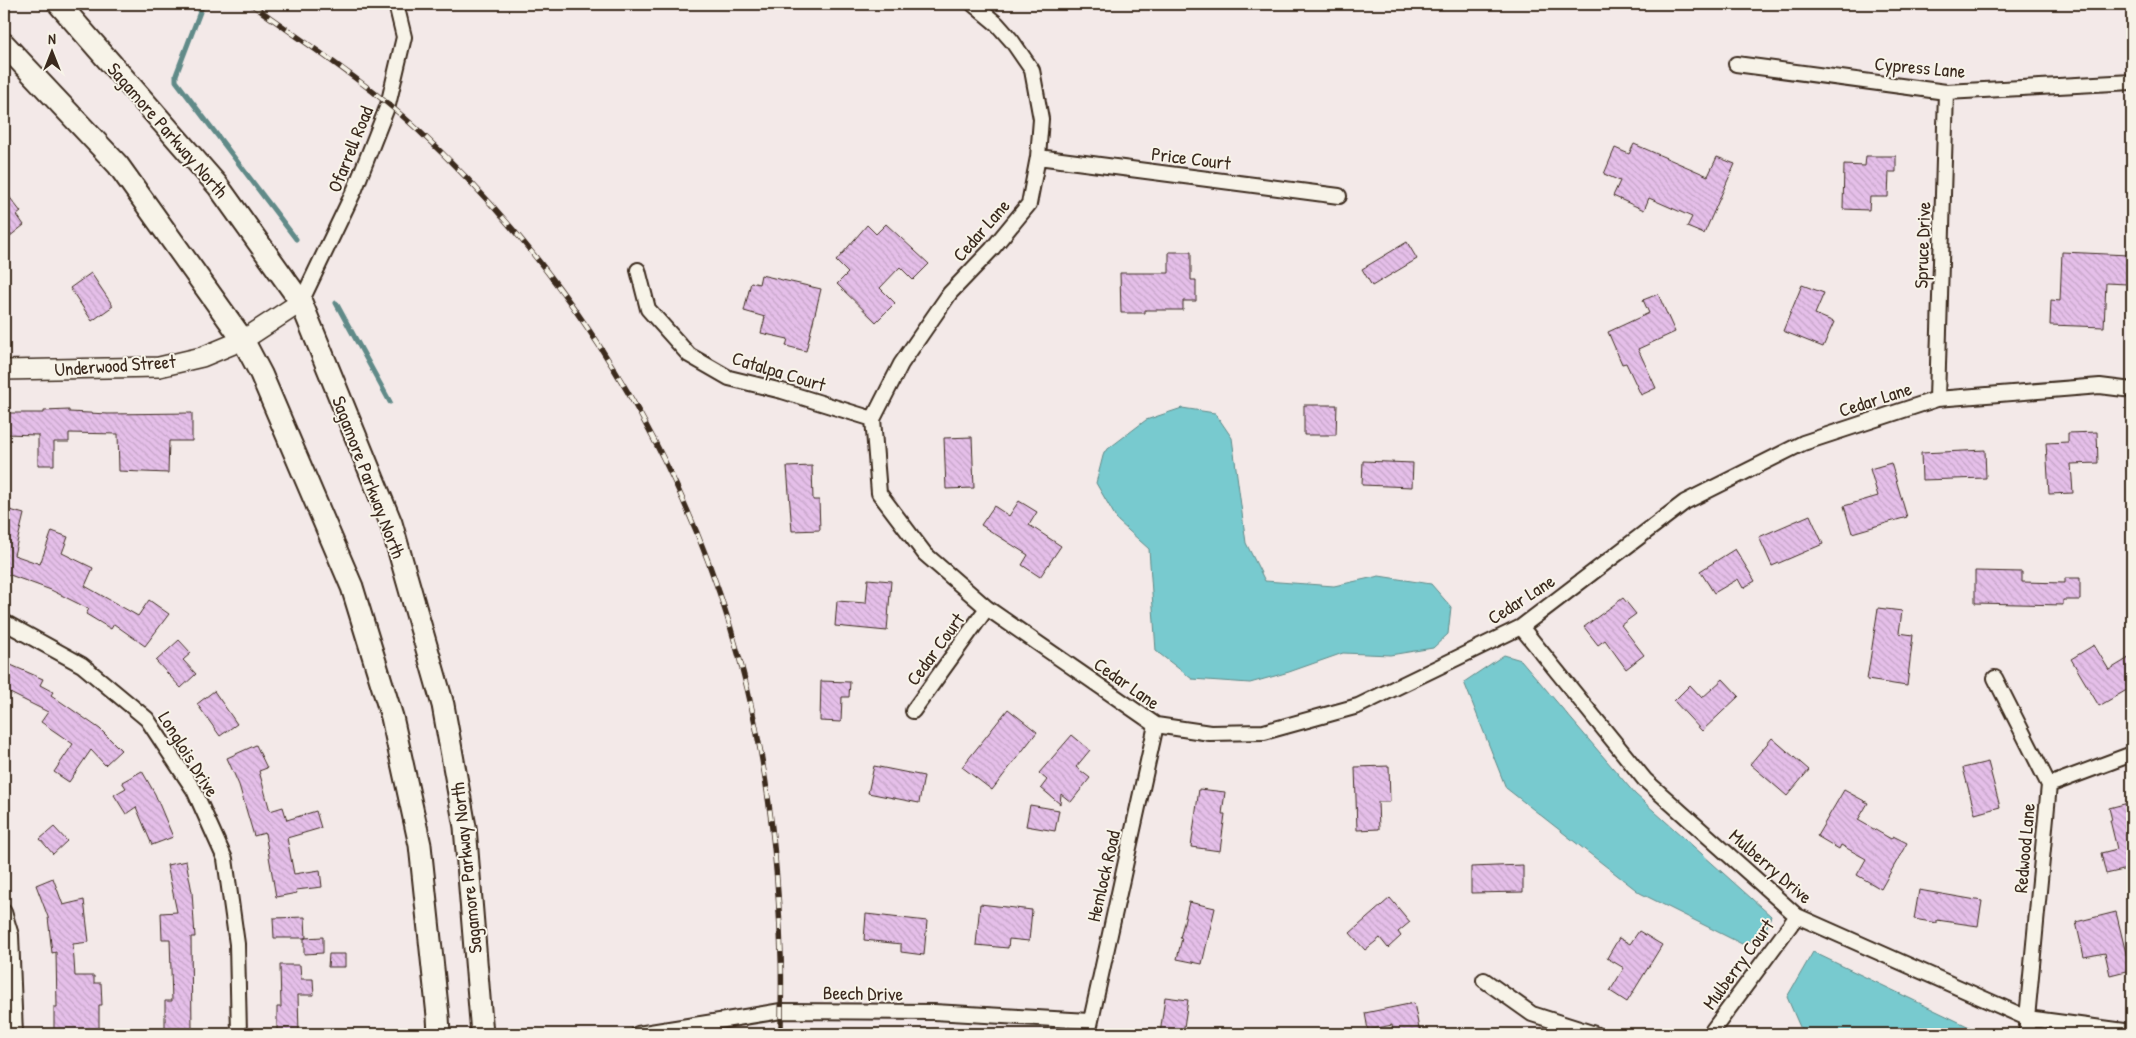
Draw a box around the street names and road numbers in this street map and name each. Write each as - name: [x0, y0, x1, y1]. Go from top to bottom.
- street label: Cypress Lane: [1873, 50, 1967, 84]
- street label: Sagamore Parkway North: [102, 57, 234, 203]
- street label: Ofarrell Road: [321, 102, 379, 196]
- street label: Price Court: [1150, 140, 1233, 176]
- street label: Cedar Lane: [947, 193, 1016, 267]
- street label: Spruce Drive: [1907, 201, 1937, 289]
- street label: Catalpa Court: [729, 344, 829, 398]
- street label: Underwood Street: [54, 348, 177, 382]
- street label: Cedar Lane: [1835, 375, 1915, 423]
- street label: Sagamore Parkway North: [326, 392, 412, 562]
- street label: Cedar Lane: [1482, 567, 1560, 630]
- street label: Cedar Court: [900, 607, 970, 691]
- street label: Cedar Lane: [1089, 651, 1166, 715]
- street label: Longlois Drive: [152, 706, 226, 802]
- street label: Sagamore Parkway North: [444, 781, 488, 955]
- street label: Redwood Lane: [2007, 802, 2041, 894]
- street label: Mulberry Drive: [1724, 823, 1818, 910]
- street label: Hemlock Road: [1080, 827, 1126, 924]
- street label: Mulberry Court: [1696, 913, 1780, 1014]
- street label: Beech Drive: [823, 979, 904, 1007]

